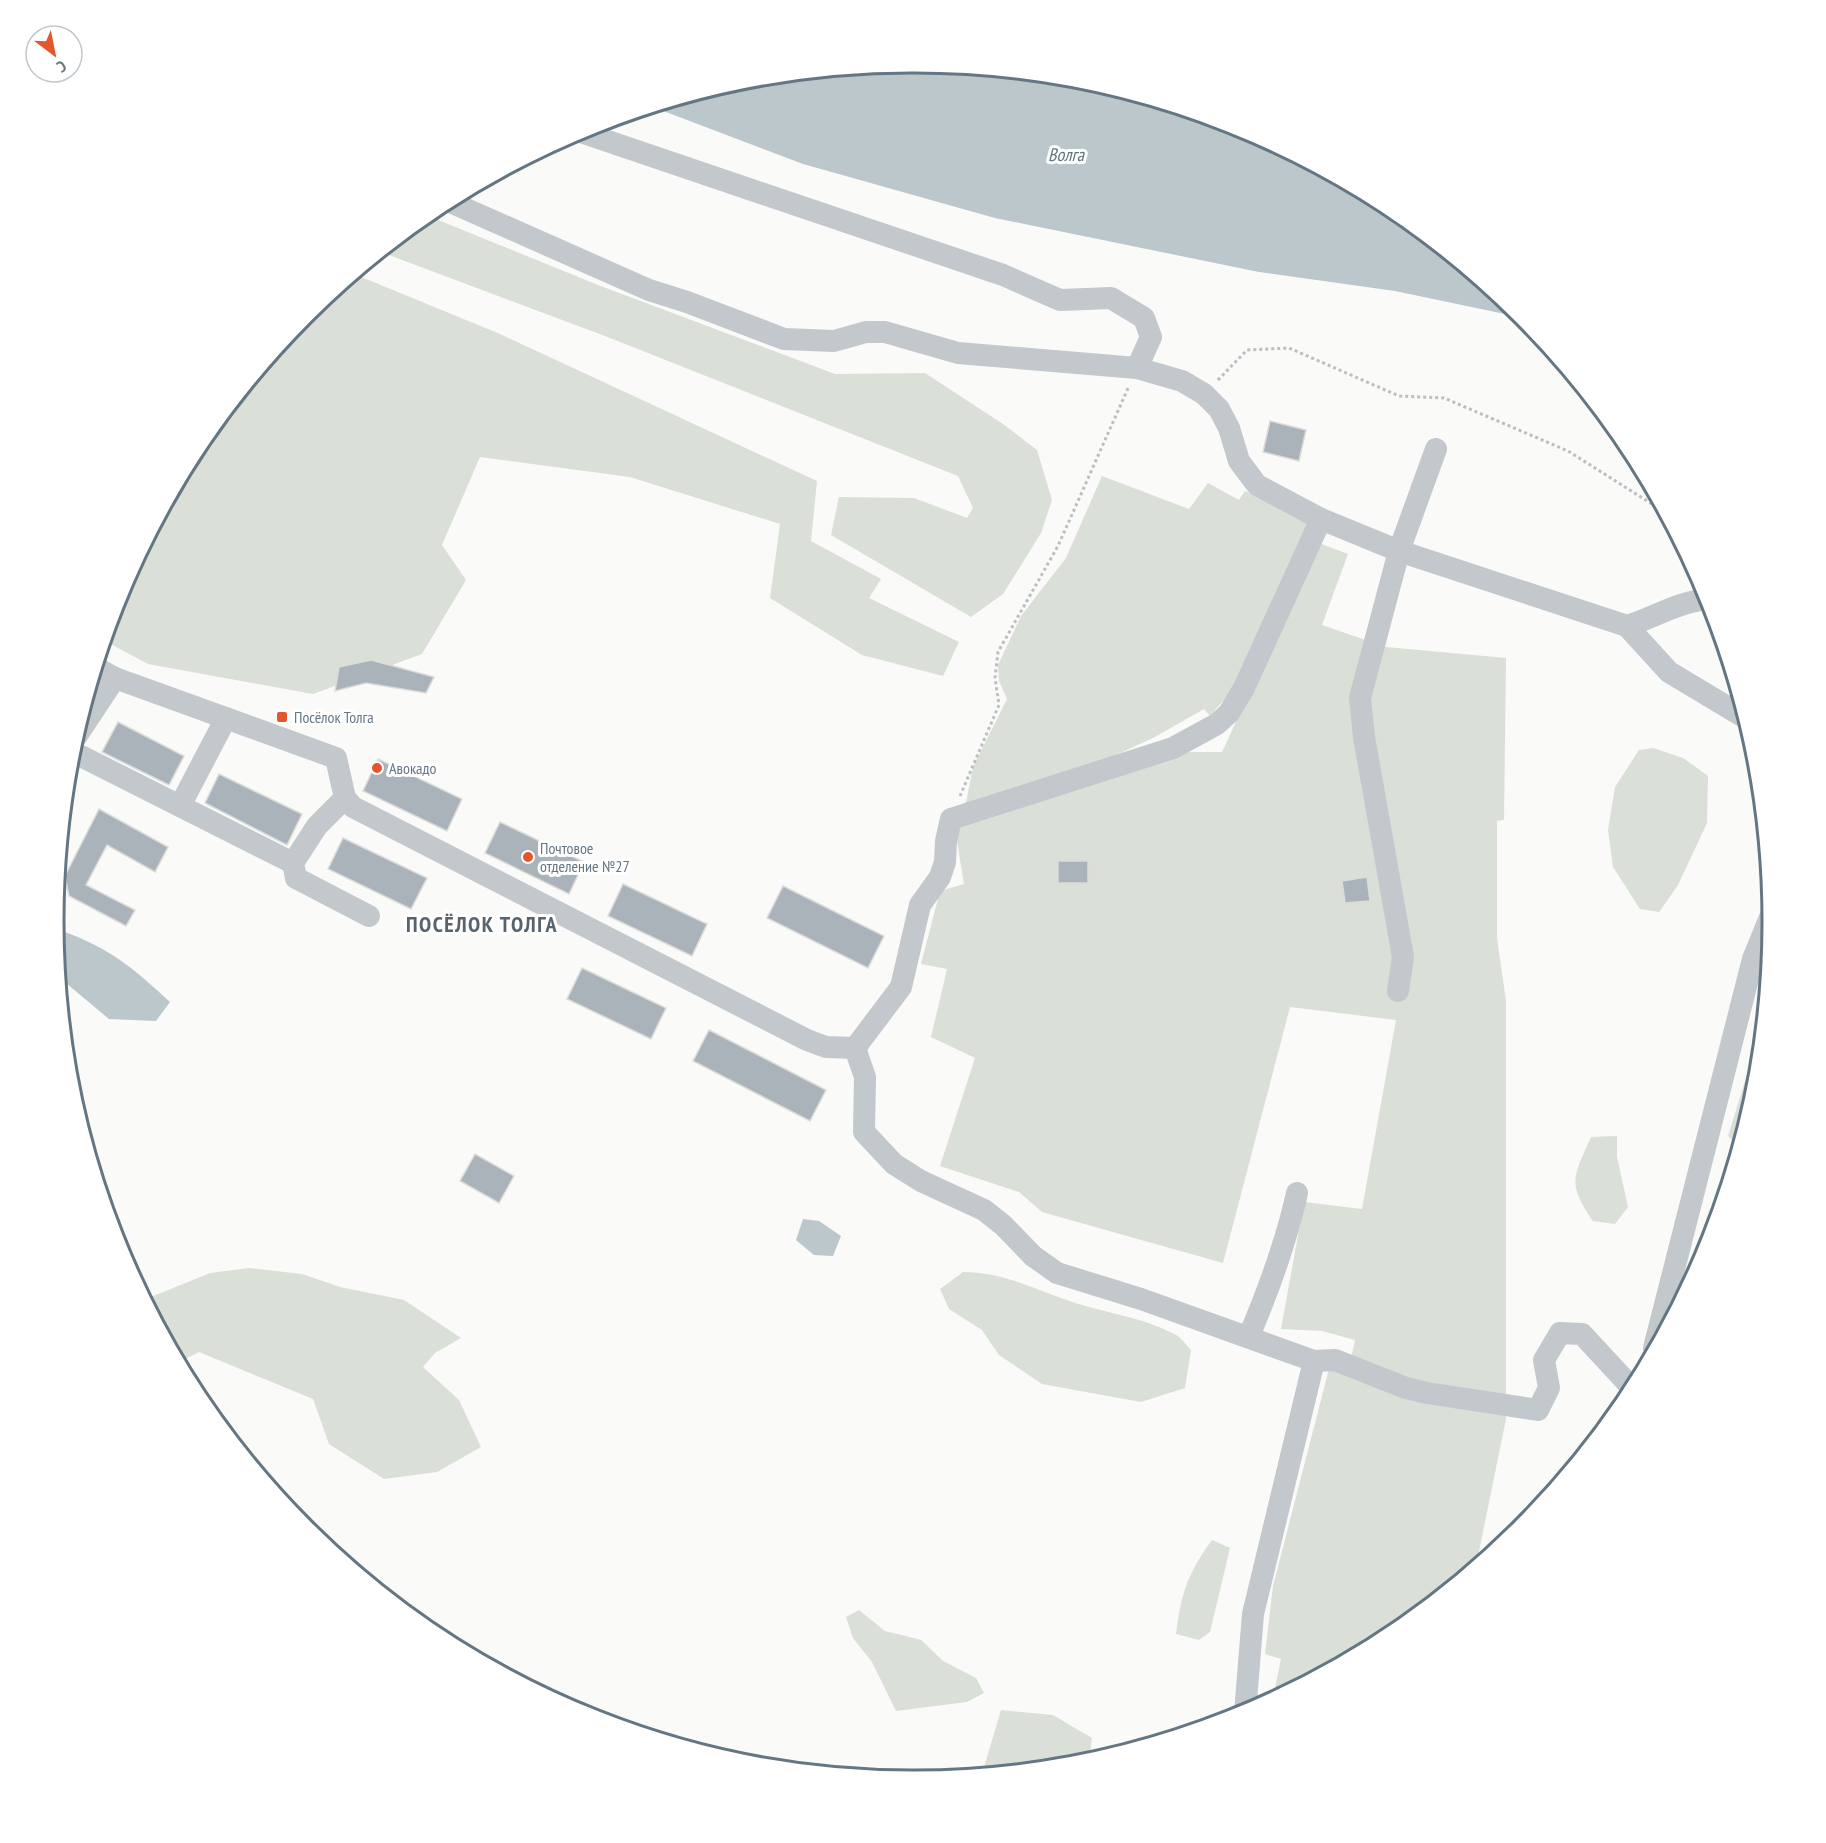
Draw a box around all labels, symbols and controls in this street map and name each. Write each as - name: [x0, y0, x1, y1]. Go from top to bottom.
- north arrow: [24, 24, 84, 84]
- text: С: [53, 56, 70, 78]
- water label: Волга: [1048, 143, 1085, 166]
- place label: Посёлок Толга: [294, 707, 374, 727]
- marker: Посёлок Толга: [275, 710, 289, 724]
- place label: Авокадо: [389, 758, 437, 778]
- marker: Авокадо: [370, 761, 384, 775]
- place label: Почтовое отделение №27: [540, 838, 630, 876]
- marker: Почтовое отделение №27: [521, 850, 535, 864]
- district label: ПОСЁЛОК ТОЛГА: [406, 910, 558, 938]

